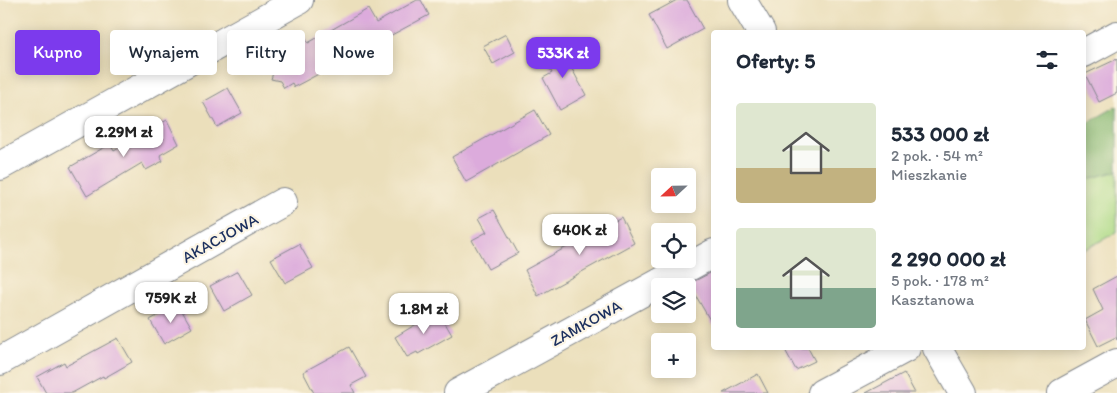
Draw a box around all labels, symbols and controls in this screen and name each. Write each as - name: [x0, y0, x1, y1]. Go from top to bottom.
- chip: Kupno: [15, 30, 100, 75]
- chip: Wynajem: [110, 30, 217, 75]
- chip: Filtry: [227, 30, 305, 75]
- chip: Nowe: [315, 30, 393, 75]
- pin: 533K zł: [517, 36, 609, 79]
- text: 533K zł: [537, 43, 589, 62]
- icon: filters: [1033, 46, 1061, 74]
- text: Oferty: 5: [736, 48, 815, 73]
- pin: 2.29M zł: [72, 116, 176, 158]
- text: 533 000 zł: [891, 121, 989, 146]
- text: 2.29M zł: [95, 122, 153, 141]
- icon: home: [776, 123, 836, 183]
- text: 2 pok. · 54 m²: [891, 146, 983, 165]
- text: Mieszkanie: [891, 165, 967, 184]
- north arrow: [651, 168, 696, 212]
- map controls: [651, 168, 696, 378]
- street label: AKACJOWA: [179, 209, 261, 267]
- pin: 640K zł: [534, 214, 626, 256]
- text: 640K zł: [553, 220, 607, 239]
- button: locate: [651, 223, 696, 268]
- text: 2 290 000 zł: [891, 246, 1006, 271]
- icon: home: [776, 248, 836, 308]
- text: 5 pok. · 178 m²: [891, 271, 989, 290]
- button: layers: [651, 278, 696, 323]
- pin: 759K zł: [125, 282, 217, 324]
- text: 759K zł: [146, 288, 196, 307]
- text: Kasztanowa: [891, 290, 974, 309]
- pin: 1.8M zł: [378, 292, 470, 335]
- street label: ZAMKOWA: [547, 296, 625, 350]
- text: 1.8M zł: [400, 299, 448, 318]
- button: +: [651, 333, 696, 378]

